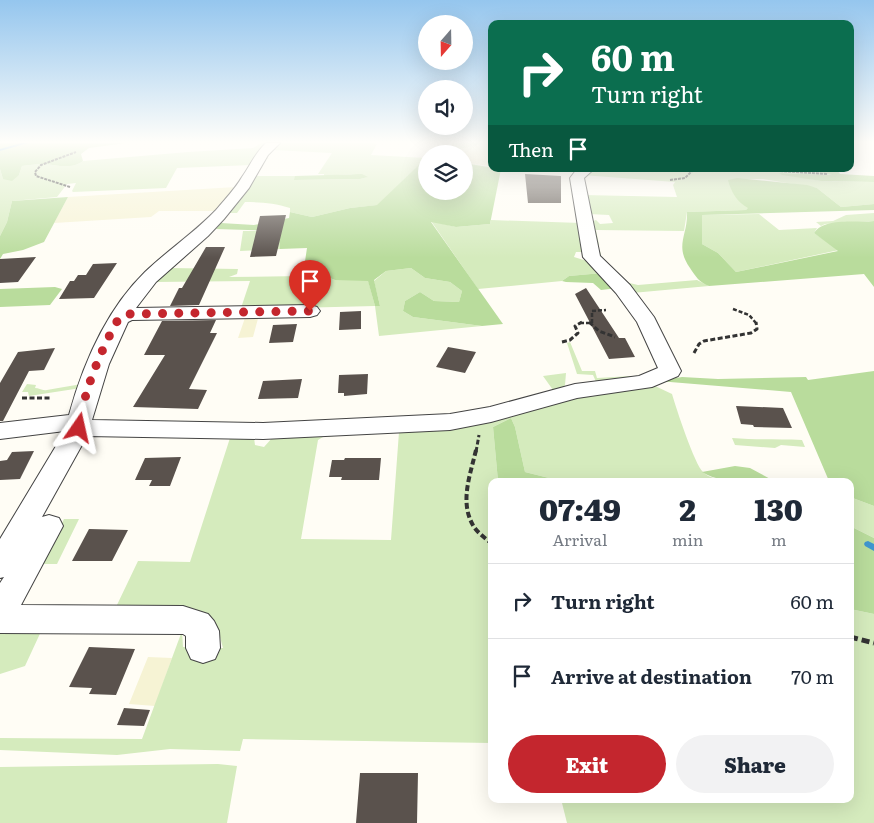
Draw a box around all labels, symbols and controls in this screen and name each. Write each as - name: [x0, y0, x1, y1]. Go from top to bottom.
- north arrow: [418, 15, 472, 70]
- map controls: [418, 15, 473, 200]
- text: 60 m: [591, 30, 675, 82]
- icon: right: [508, 40, 573, 105]
- text: Turn right: [591, 77, 703, 110]
- button: sound: [418, 80, 473, 135]
- text: Then: [508, 135, 554, 163]
- icon: arrive: [564, 135, 592, 163]
- button: layers: [418, 145, 473, 200]
- pin: [289, 260, 331, 311]
- icon: arrive: [296, 267, 324, 295]
- position arrow: [52, 401, 104, 453]
- text: 07:49: [539, 486, 621, 530]
- text: 2: [679, 486, 696, 530]
- text: 130: [754, 486, 803, 530]
- text: Arrival: [553, 527, 607, 551]
- text: min: [672, 527, 703, 551]
- text: m: [771, 527, 786, 551]
- icon: right: [508, 587, 536, 615]
- text: Turn right: [551, 587, 655, 615]
- text: 60 m: [791, 587, 834, 615]
- icon: arrive: [508, 662, 536, 690]
- text: Arrive at destination: [551, 662, 752, 690]
- text: 70 m: [791, 662, 834, 690]
- button: Exit: [508, 735, 666, 793]
- button: Share: [676, 735, 834, 793]

